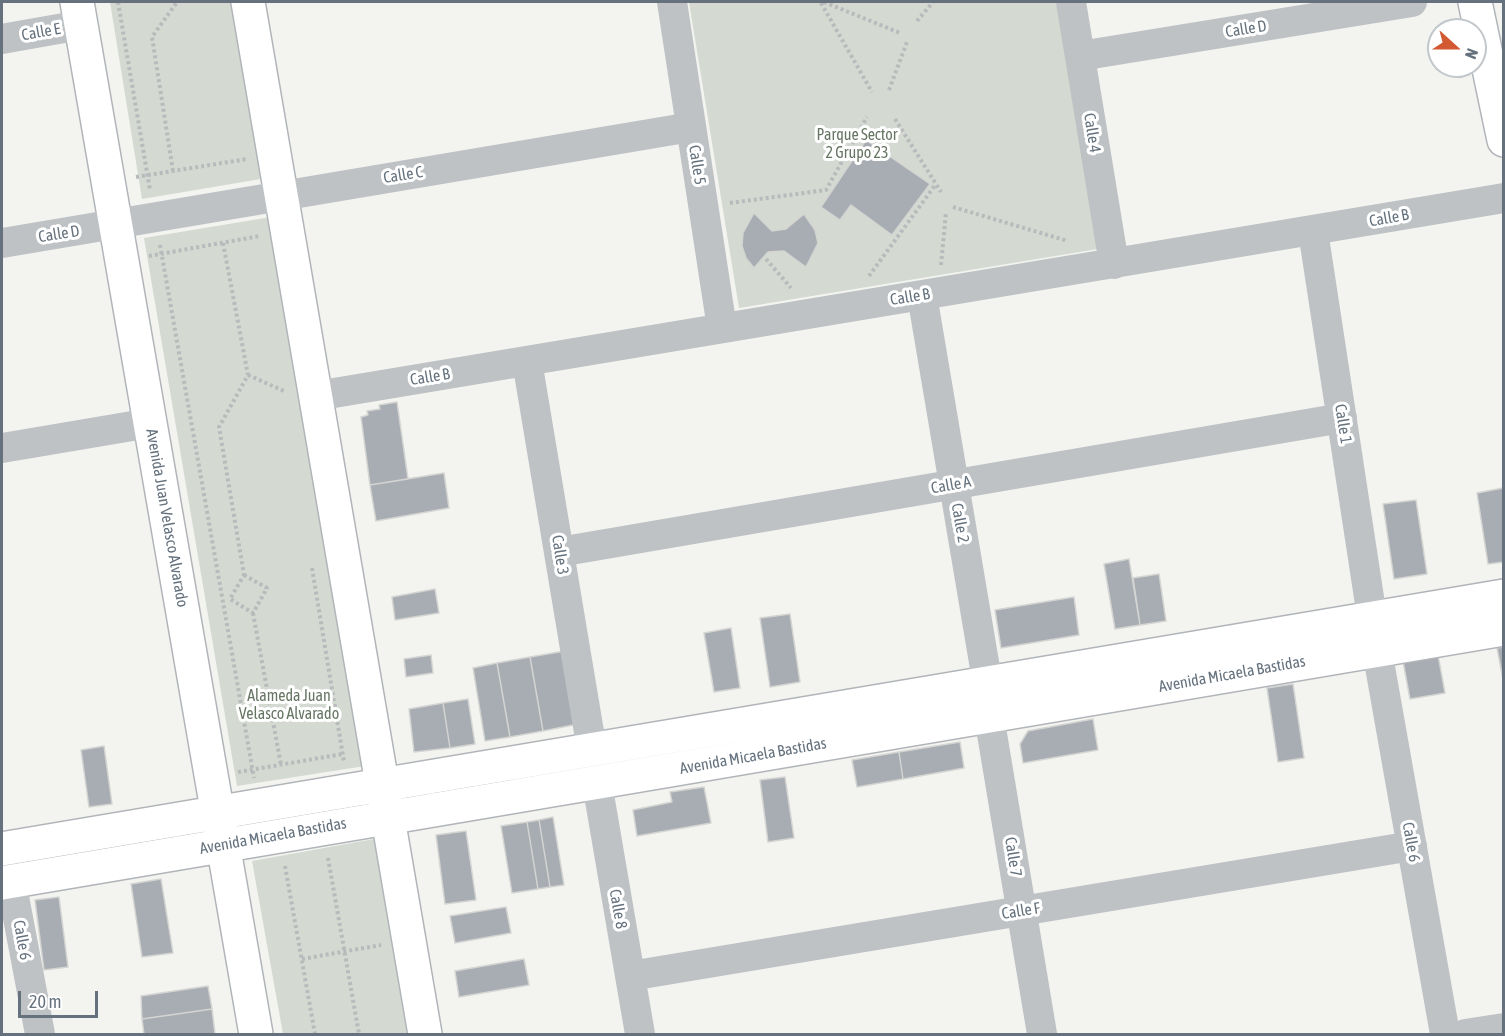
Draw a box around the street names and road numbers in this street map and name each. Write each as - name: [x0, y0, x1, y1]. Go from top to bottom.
- street label: Calle D: [1224, 16, 1268, 42]
- street label: Calle E: [20, 19, 62, 45]
- street label: Calle 4: [1079, 112, 1105, 154]
- street label: Calle 5: [684, 144, 710, 186]
- street label: Calle C: [382, 162, 424, 188]
- street label: Calle B: [1368, 205, 1410, 231]
- street label: Calle D: [37, 221, 81, 247]
- street label: Calle B: [889, 284, 931, 310]
- street label: Calle B: [409, 364, 451, 390]
- street label: Calle 1: [1330, 403, 1356, 445]
- street label: Avenida Juan Velasco Alvarado: [142, 427, 192, 609]
- street label: Calle A: [930, 472, 972, 498]
- street label: Calle 2: [947, 502, 973, 544]
- street label: Calle 3: [547, 534, 573, 576]
- street label: Avenida Micaela Bastidas: [1157, 652, 1307, 696]
- street label: Avenida Micaela Bastidas: [678, 734, 828, 778]
- street label: Avenida Micaela Bastidas: [198, 814, 348, 858]
- street label: Calle 6: [1398, 821, 1424, 863]
- street label: Calle 7: [1000, 836, 1026, 878]
- street label: Calle 8: [605, 888, 631, 930]
- street label: Calle F: [1000, 898, 1042, 924]
- street label: Calle 6: [9, 919, 35, 961]

